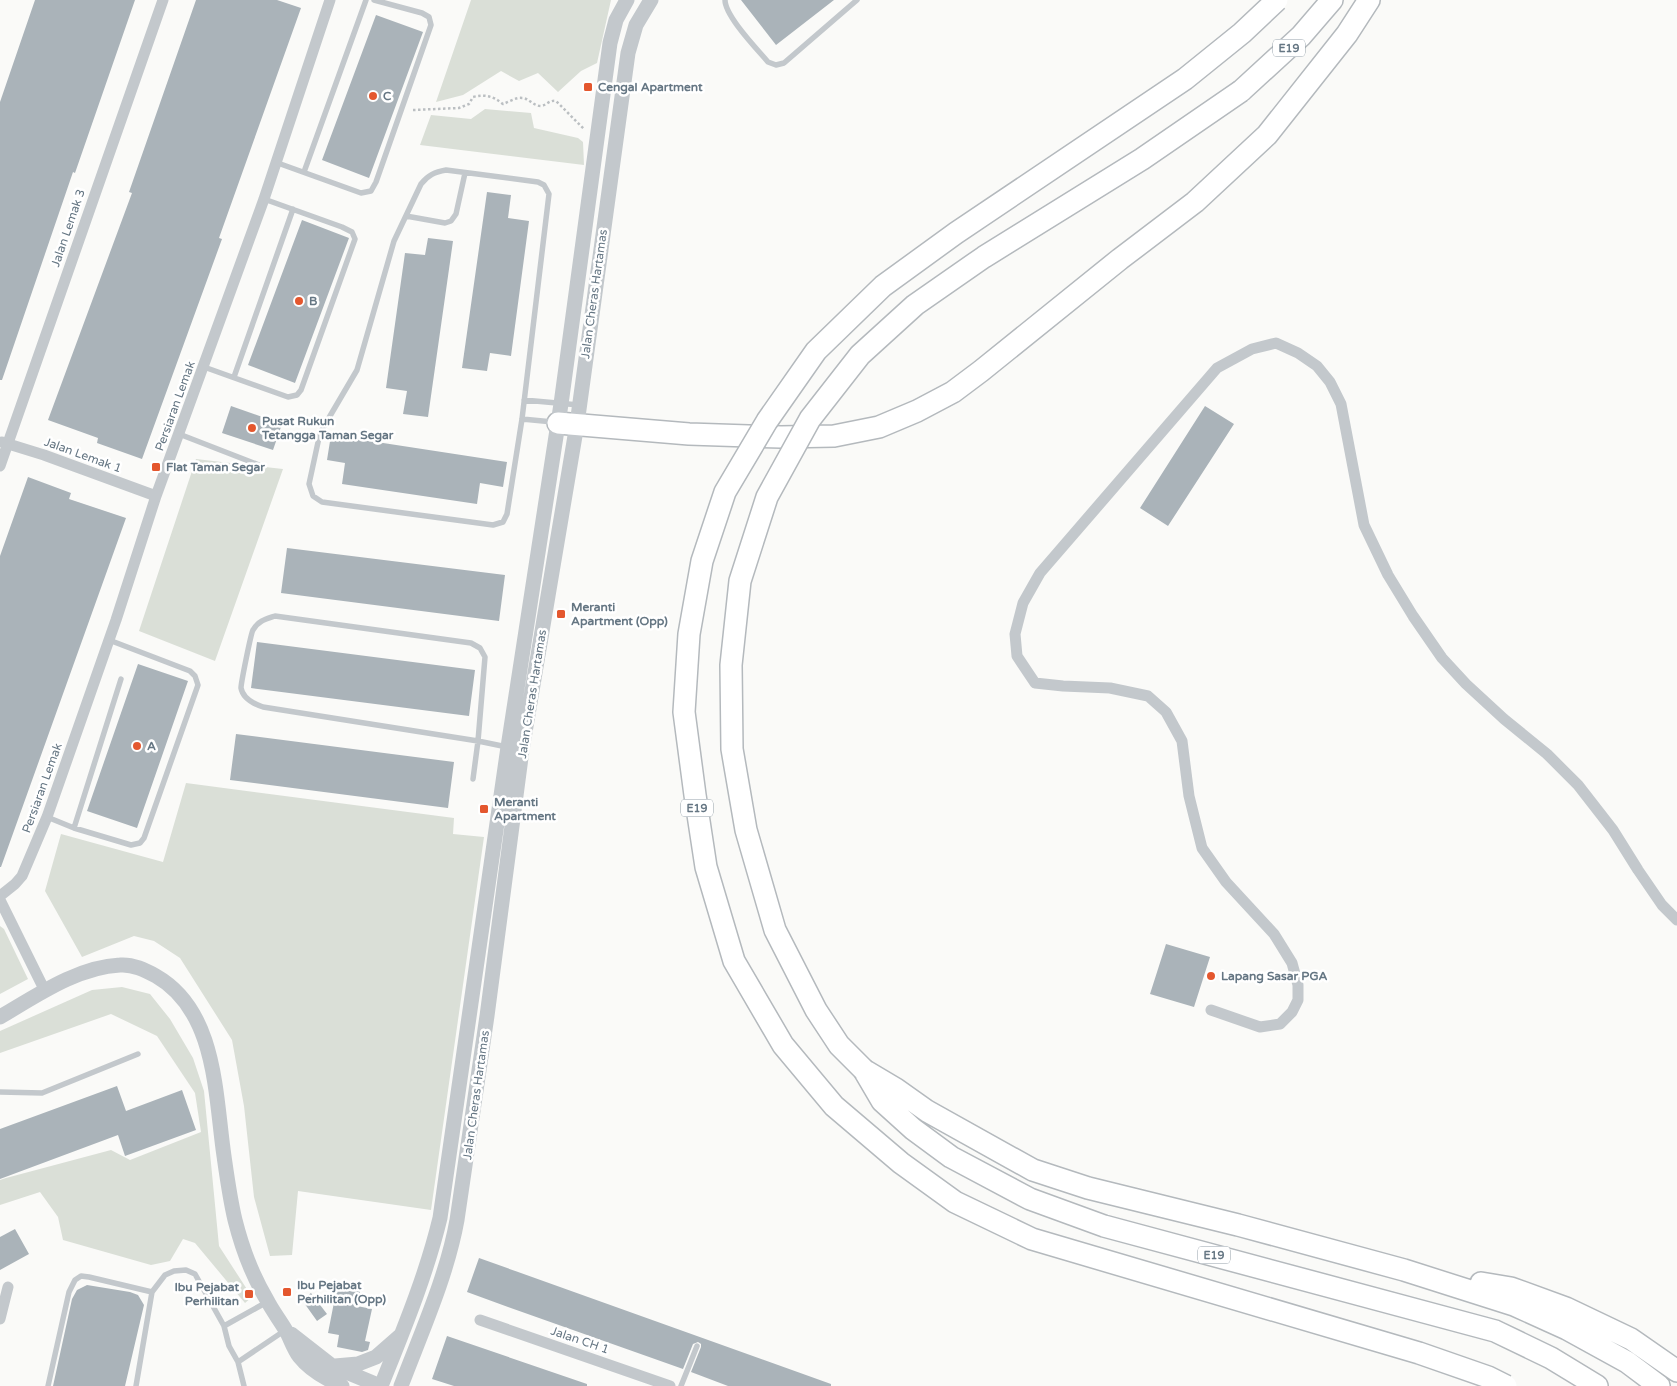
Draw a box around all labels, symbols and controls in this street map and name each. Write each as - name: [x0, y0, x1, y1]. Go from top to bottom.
- road number: E19: [1273, 40, 1305, 56]
- place label: Cengal Apartment: [598, 80, 703, 95]
- marker: Cengal Apartment: [582, 81, 594, 93]
- place label: C: [383, 89, 392, 103]
- marker: C: [367, 90, 379, 102]
- street label: Jalan Lemak 3: [48, 187, 88, 269]
- street label: Jalan Cheras Hartamas: [578, 228, 610, 360]
- place label: B: [309, 294, 317, 308]
- marker: B: [293, 295, 305, 307]
- street label: Persiaran Lemak: [152, 359, 198, 453]
- place label: Pusat Rukun Tetangga Taman Segar: [261, 414, 394, 443]
- marker: Pusat Rukun Tetangga Taman Segar: [246, 422, 258, 434]
- street label: Jalan Lemak 1: [42, 435, 124, 475]
- place label: Flat Taman Segar: [166, 460, 265, 475]
- marker: Flat Taman Segar: [150, 461, 162, 473]
- place label: Meranti Apartment (Opp): [571, 600, 668, 629]
- marker: Meranti Apartment (Opp): [555, 608, 567, 620]
- street label: Jalan Cheras Hartamas: [515, 628, 549, 759]
- place label: A: [147, 739, 156, 753]
- marker: A: [131, 740, 143, 752]
- street label: Persiaran Lemak: [19, 741, 65, 835]
- place label: Meranti Apartment: [494, 795, 556, 824]
- road number: E19: [681, 800, 713, 816]
- marker: Meranti Apartment: [478, 803, 490, 815]
- place label: Lapang Sasar PGA: [1221, 969, 1327, 984]
- marker: Lapang Sasar PGA: [1205, 970, 1217, 982]
- street label: Jalan Cheras Hartamas: [460, 1029, 492, 1161]
- road number: E19: [1198, 1246, 1230, 1264]
- place label: Ibu Pejabat Perhilitan (Opp): [297, 1278, 386, 1307]
- place label: Ibu Pejabat Perhilitan: [174, 1280, 239, 1308]
- marker: Ibu Pejabat Perhilitan (Opp): [281, 1286, 293, 1298]
- marker: Ibu Pejabat Perhilitan: [243, 1288, 255, 1300]
- street label: Jalan CH 1: [549, 1324, 611, 1356]

